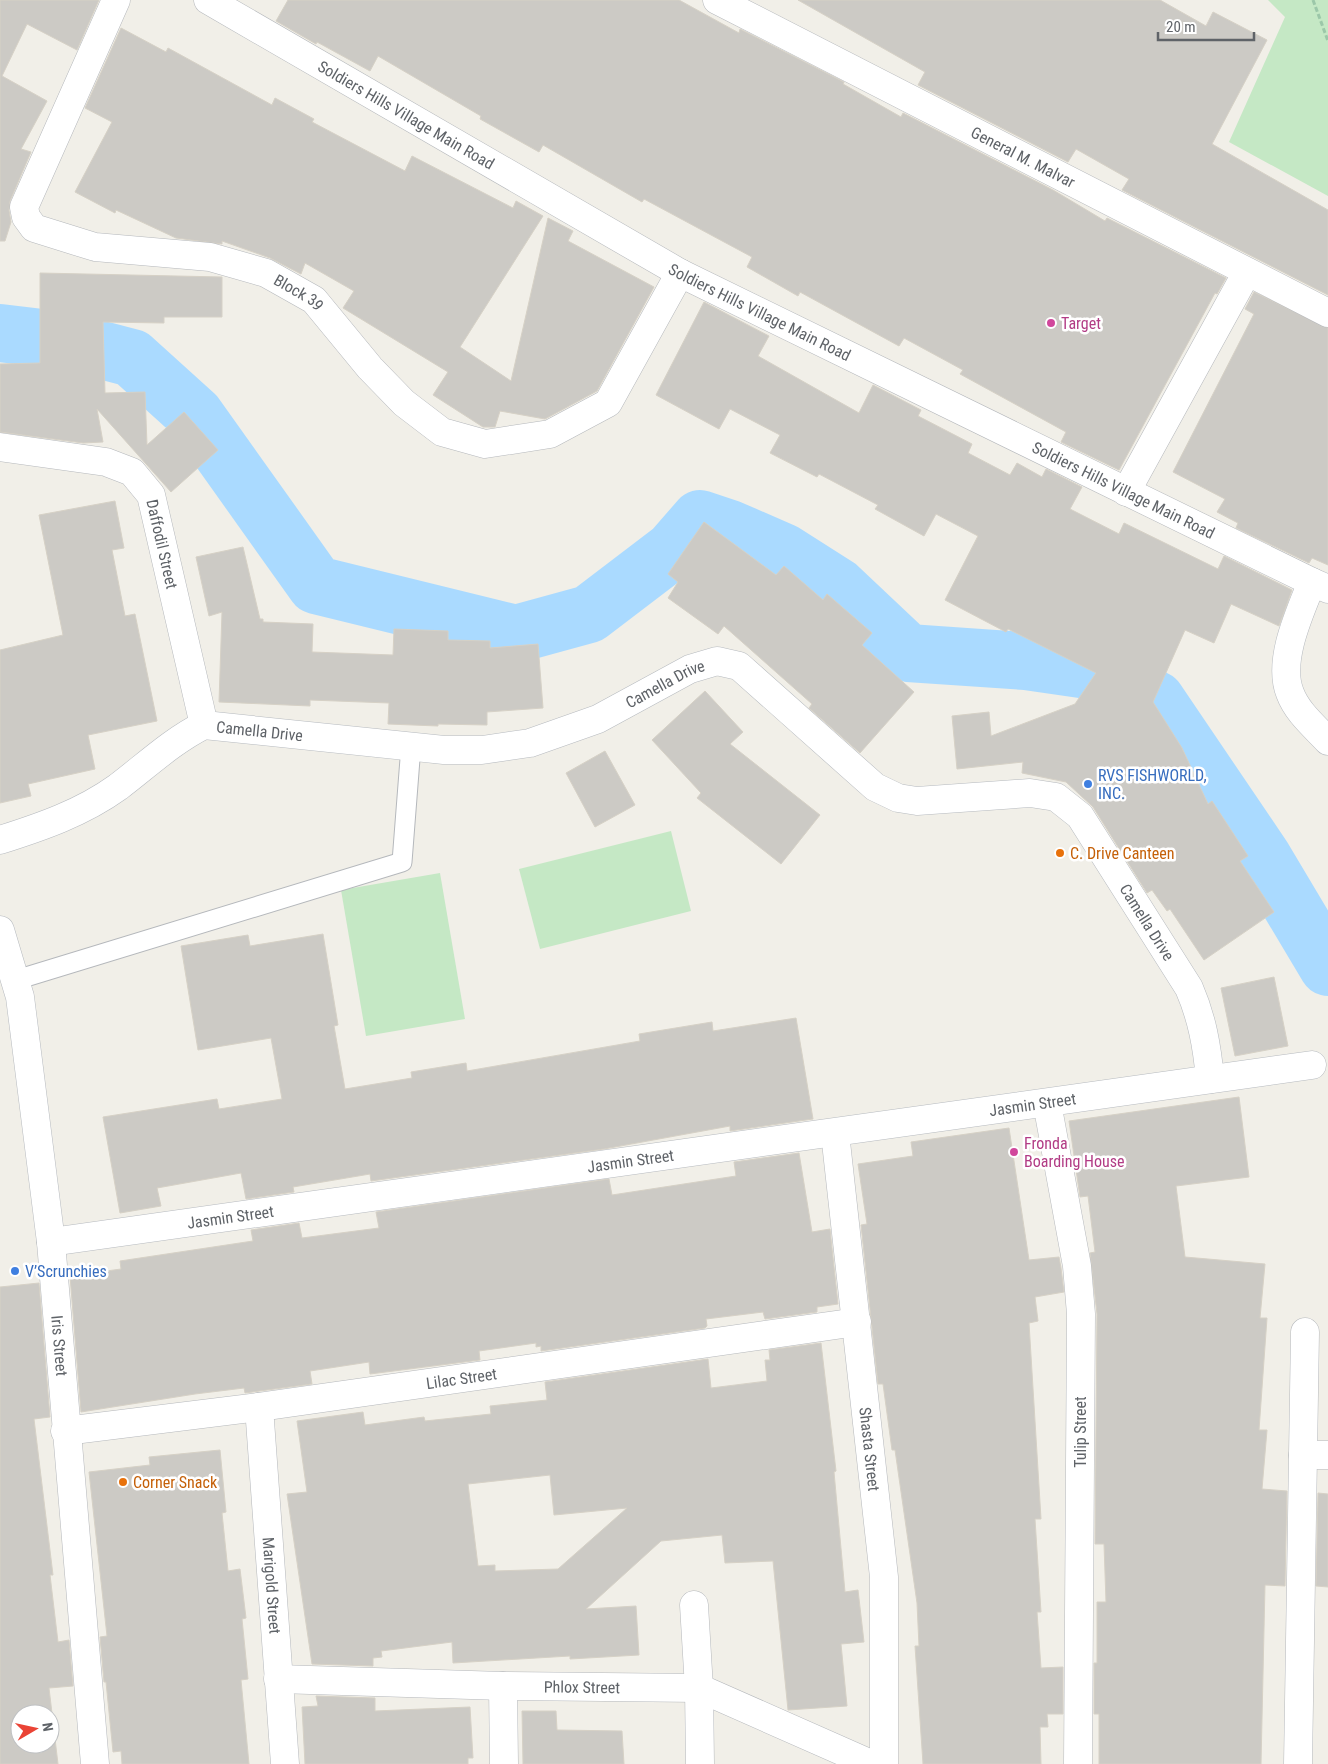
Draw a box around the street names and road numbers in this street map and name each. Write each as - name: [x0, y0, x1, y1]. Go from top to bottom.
- street label: Soldiers Hills Village Main Road: [315, 56, 498, 173]
- street label: General M. Malvar: [968, 122, 1079, 191]
- street label: Soldiers Hills Village Main Road: [665, 259, 854, 365]
- street label: Block 39: [271, 270, 328, 314]
- street label: Soldiers Hills Village Main Road: [1029, 437, 1218, 542]
- street label: Daffodil Street: [143, 497, 182, 591]
- street label: Camella Drive: [622, 656, 707, 712]
- street label: Camella Drive: [215, 717, 304, 745]
- street label: Camella Drive: [1116, 880, 1178, 964]
- street label: Jasmin Street: [988, 1089, 1077, 1120]
- street label: Jasmin Street: [586, 1145, 675, 1176]
- street label: Jasmin Street: [186, 1201, 275, 1232]
- street label: Iris Street: [48, 1314, 72, 1377]
- street label: Lilac Street: [425, 1364, 498, 1393]
- street label: Tulip Street: [1071, 1396, 1090, 1468]
- street label: Shasta Street: [856, 1406, 884, 1492]
- street label: Marigold Street: [259, 1536, 285, 1635]
- street label: Phlox Street: [544, 1677, 620, 1697]

